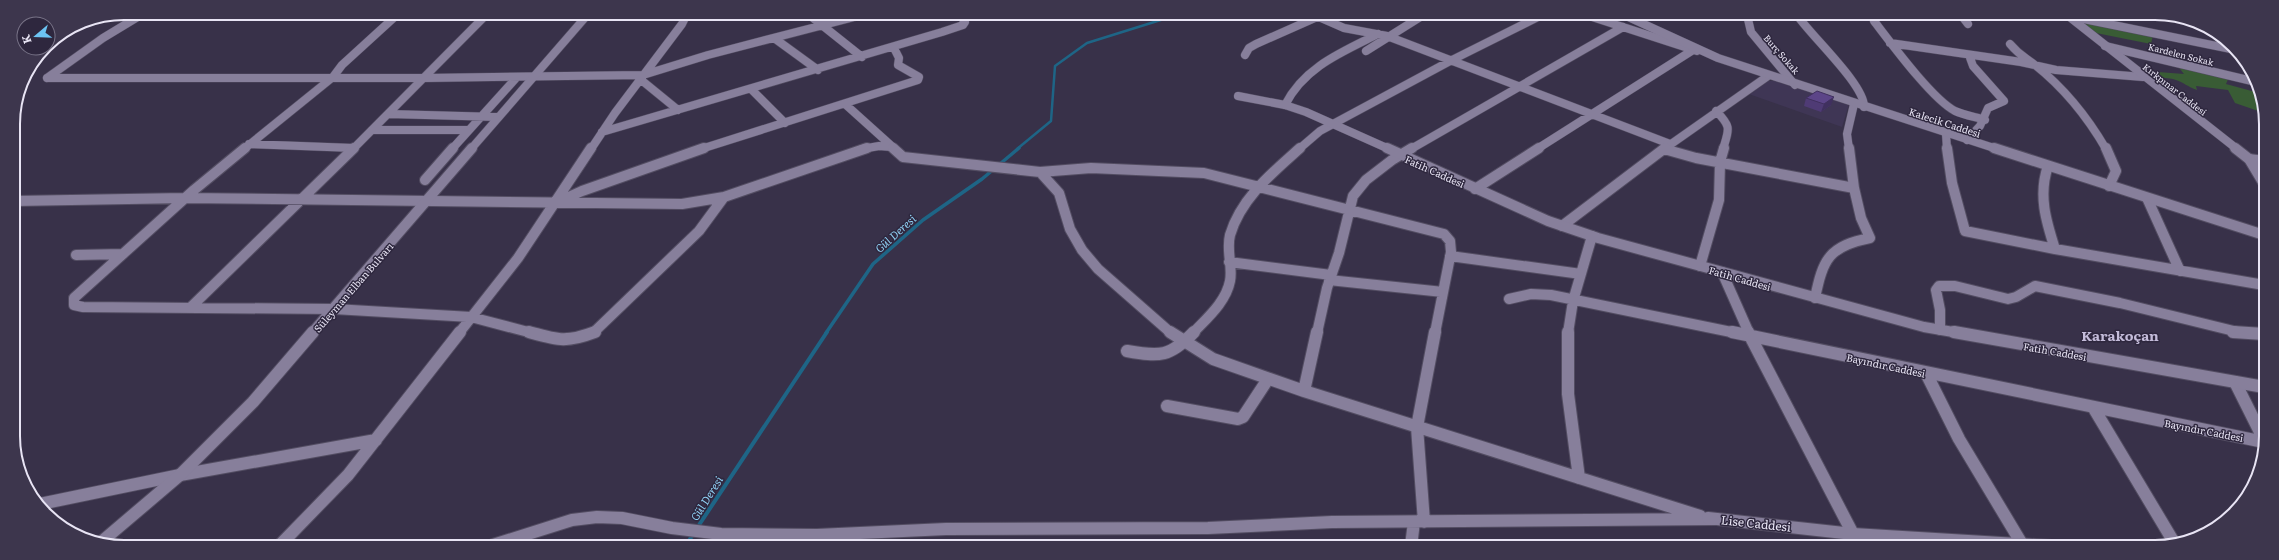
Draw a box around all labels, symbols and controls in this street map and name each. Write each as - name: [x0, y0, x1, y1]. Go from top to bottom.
- north arrow: [16, 16, 56, 56]
- street label: Burç Sokak: [1761, 31, 1804, 77]
- text: K: [17, 33, 35, 46]
- street label: Kardelen Sokak: [2147, 39, 2216, 69]
- street label: Kırkpınar Caddesi: [2140, 59, 2210, 119]
- street label: Kalecik Caddesi: [1907, 103, 1984, 141]
- street label: Fatih Caddesi: [1403, 151, 1468, 191]
- water label: Gül Deresi: [871, 210, 919, 256]
- street label: Süleyman Elban Bulvarı: [310, 238, 397, 335]
- street label: Fatih Caddesi: [1707, 262, 1773, 294]
- district label: Karakoçan: [2081, 325, 2159, 345]
- street label: Fatih Caddesi: [2022, 338, 2088, 364]
- street label: Bayındır Caddesi: [1845, 349, 1928, 381]
- street label: Bayındır Caddesi: [2163, 415, 2246, 445]
- water label: Gül Deresi: [686, 472, 726, 523]
- street label: Lise Caddesi: [1720, 510, 1792, 536]

